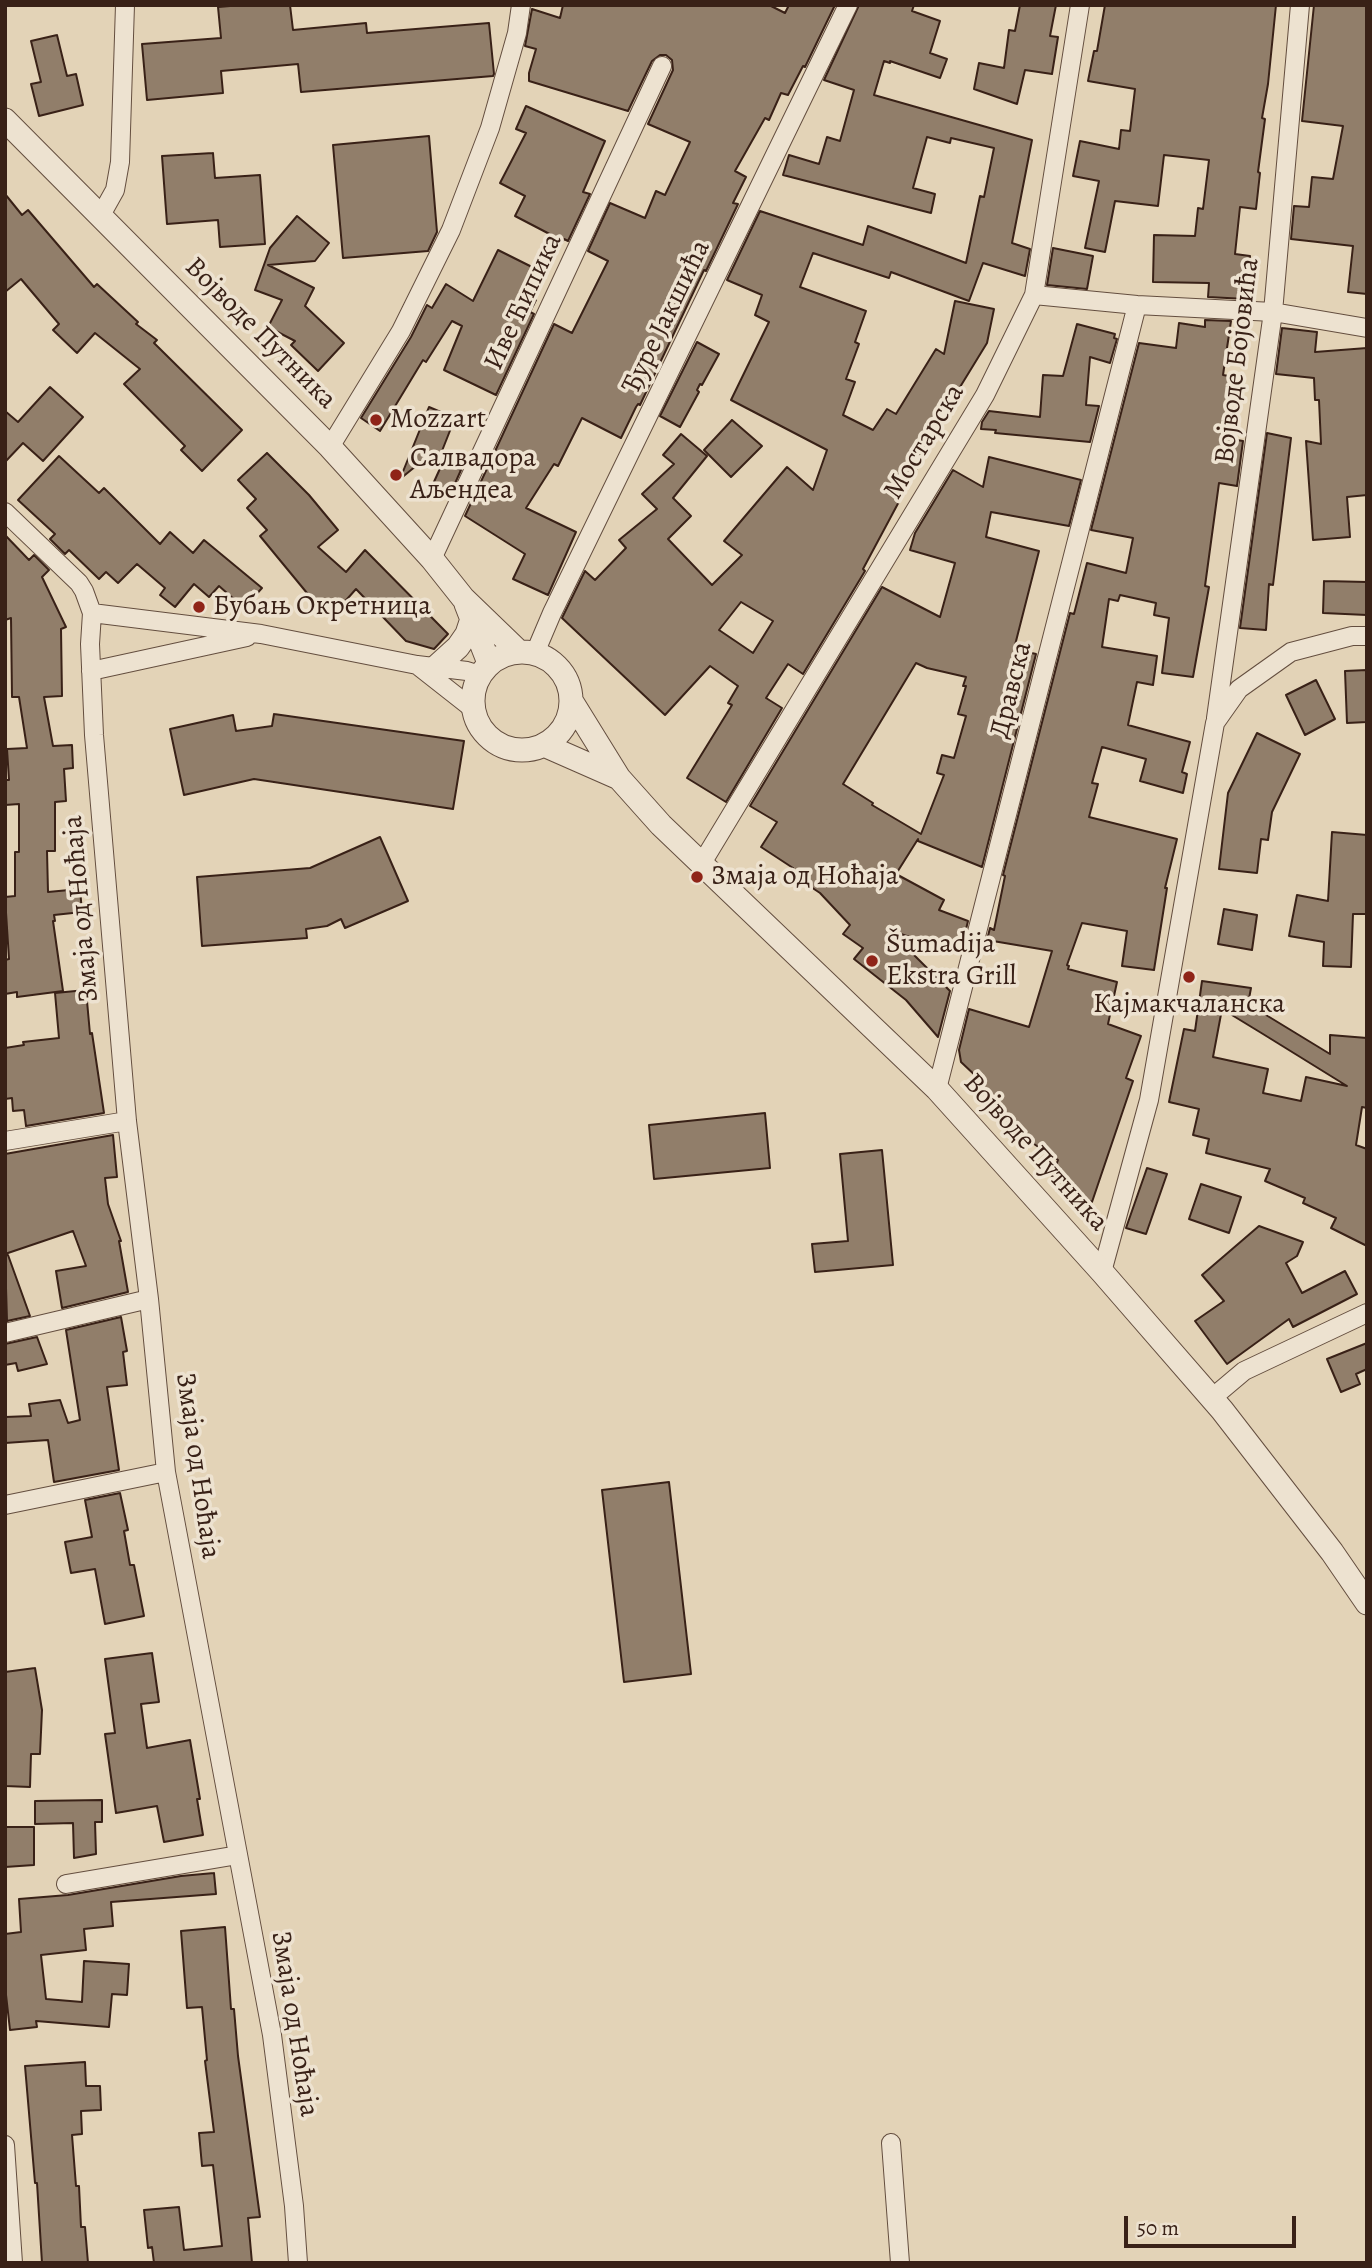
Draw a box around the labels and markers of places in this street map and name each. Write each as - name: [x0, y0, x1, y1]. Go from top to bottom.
- place label: Mozzart: [390, 403, 486, 437]
- marker: Mozzart: [368, 412, 384, 428]
- place label: Салвадора Аљендеа: [410, 442, 536, 508]
- marker: Салвадора Аљендеа: [388, 467, 404, 483]
- place label: Бубањ Окретница: [213, 590, 431, 624]
- marker: Бубањ Окретница: [191, 599, 207, 615]
- place label: Змаја од Ноћаја: [711, 860, 899, 894]
- marker: Змаја од Ноћаја: [689, 869, 705, 885]
- place label: Šumadija Ekstra Grill: [886, 928, 1016, 994]
- marker: Šumadija Ekstra Grill: [864, 953, 880, 969]
- marker: Кајмакчаланска: [1181, 969, 1197, 985]
- place label: Кајмакчаланска: [1093, 988, 1285, 1022]

